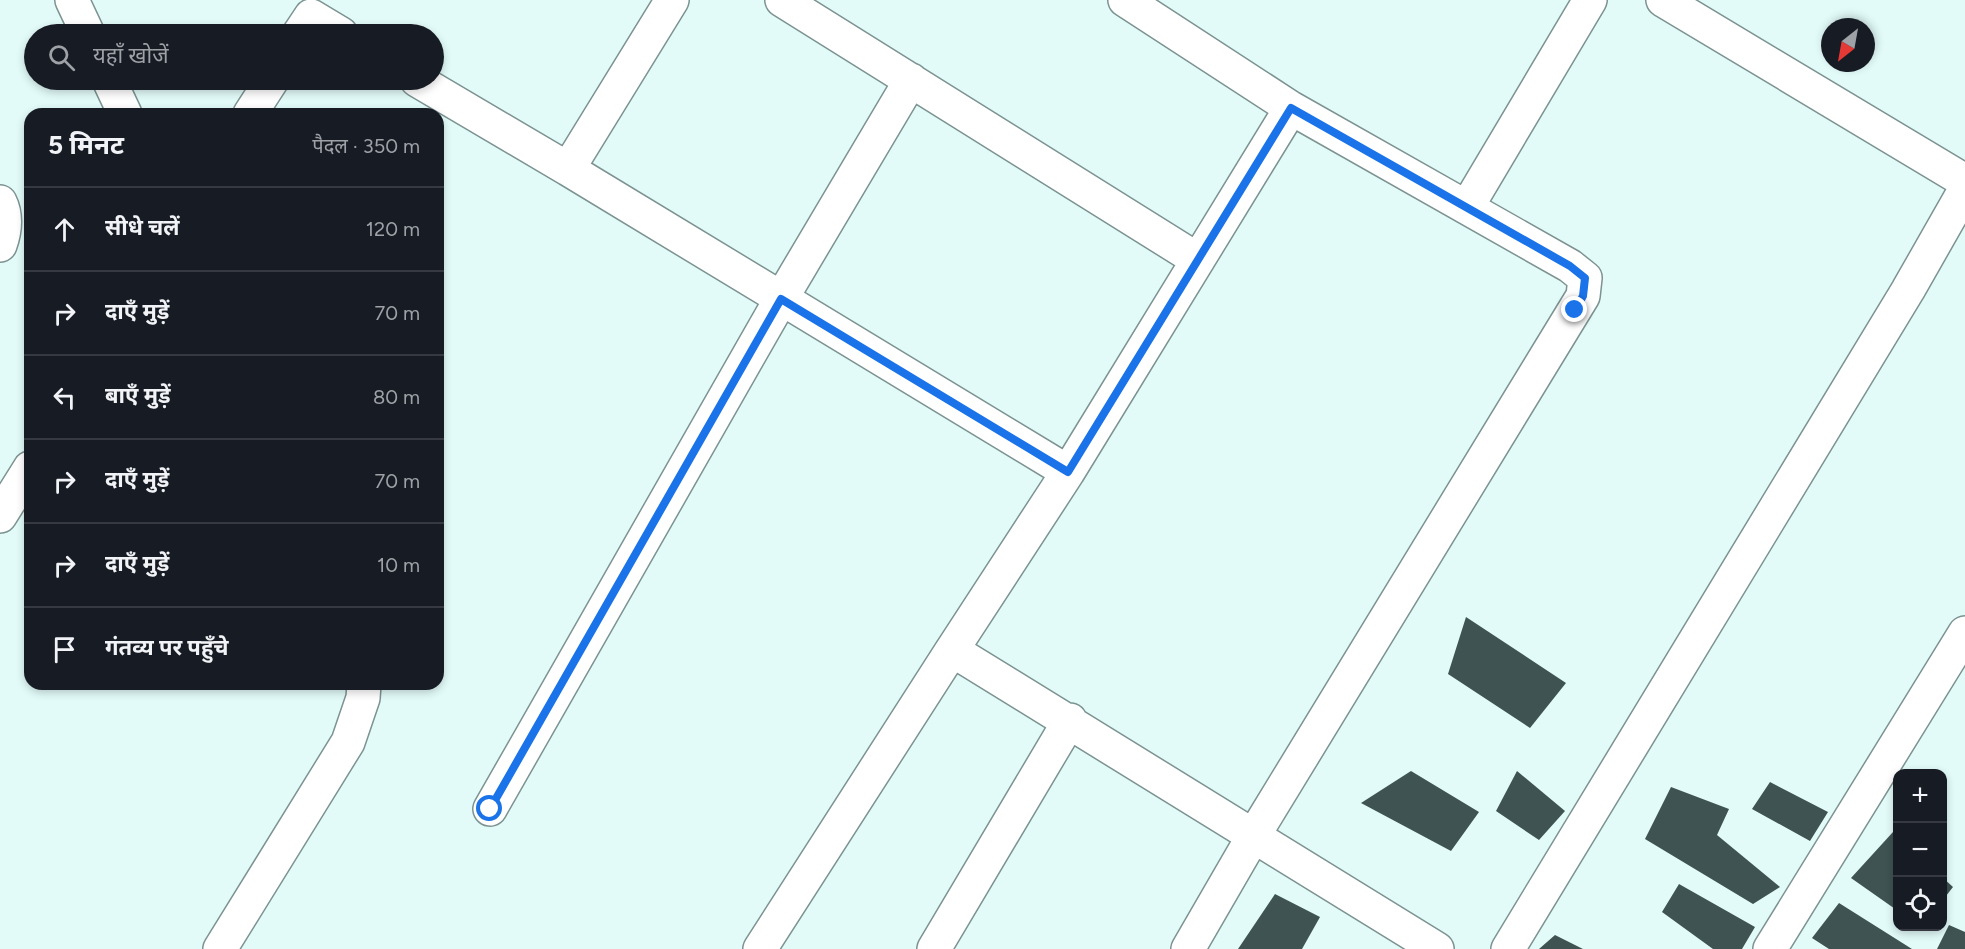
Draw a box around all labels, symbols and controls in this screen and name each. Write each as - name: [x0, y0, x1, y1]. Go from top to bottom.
- north arrow: [1821, 18, 1875, 72]
- search box: [24, 24, 444, 90]
- icon: search: [45, 41, 78, 74]
- text: यहाँ खोजें: [93, 42, 169, 69]
- text: 5 मिनट: [48, 129, 124, 161]
- text: पैदल · 350 m: [312, 134, 420, 158]
- icon: ahead: [48, 213, 81, 246]
- text: सीधे चलें: [105, 214, 180, 241]
- text: 120 m: [366, 217, 420, 241]
- route end: [1561, 296, 1587, 322]
- icon: right: [48, 297, 81, 330]
- text: दाएँ मुड़ें: [105, 298, 169, 325]
- text: 70 m: [374, 301, 420, 325]
- icon: left: [48, 381, 81, 414]
- text: बाएँ मुड़ें: [105, 382, 171, 409]
- text: 80 m: [373, 385, 420, 409]
- icon: right: [48, 465, 81, 498]
- text: दाएँ मुड़ें: [105, 466, 169, 493]
- text: 70 m: [374, 469, 420, 493]
- icon: right: [48, 549, 81, 582]
- text: दाएँ मुड़ें: [105, 550, 169, 577]
- text: 10 m: [377, 553, 420, 577]
- icon: arrive: [48, 633, 81, 666]
- text: गंतव्य पर पहुँचे: [105, 634, 229, 661]
- map controls: [1893, 769, 1947, 931]
- button: +: [1893, 769, 1947, 823]
- route start: [476, 795, 502, 821]
- button: −: [1893, 823, 1947, 877]
- button: locate: [1893, 877, 1947, 931]

